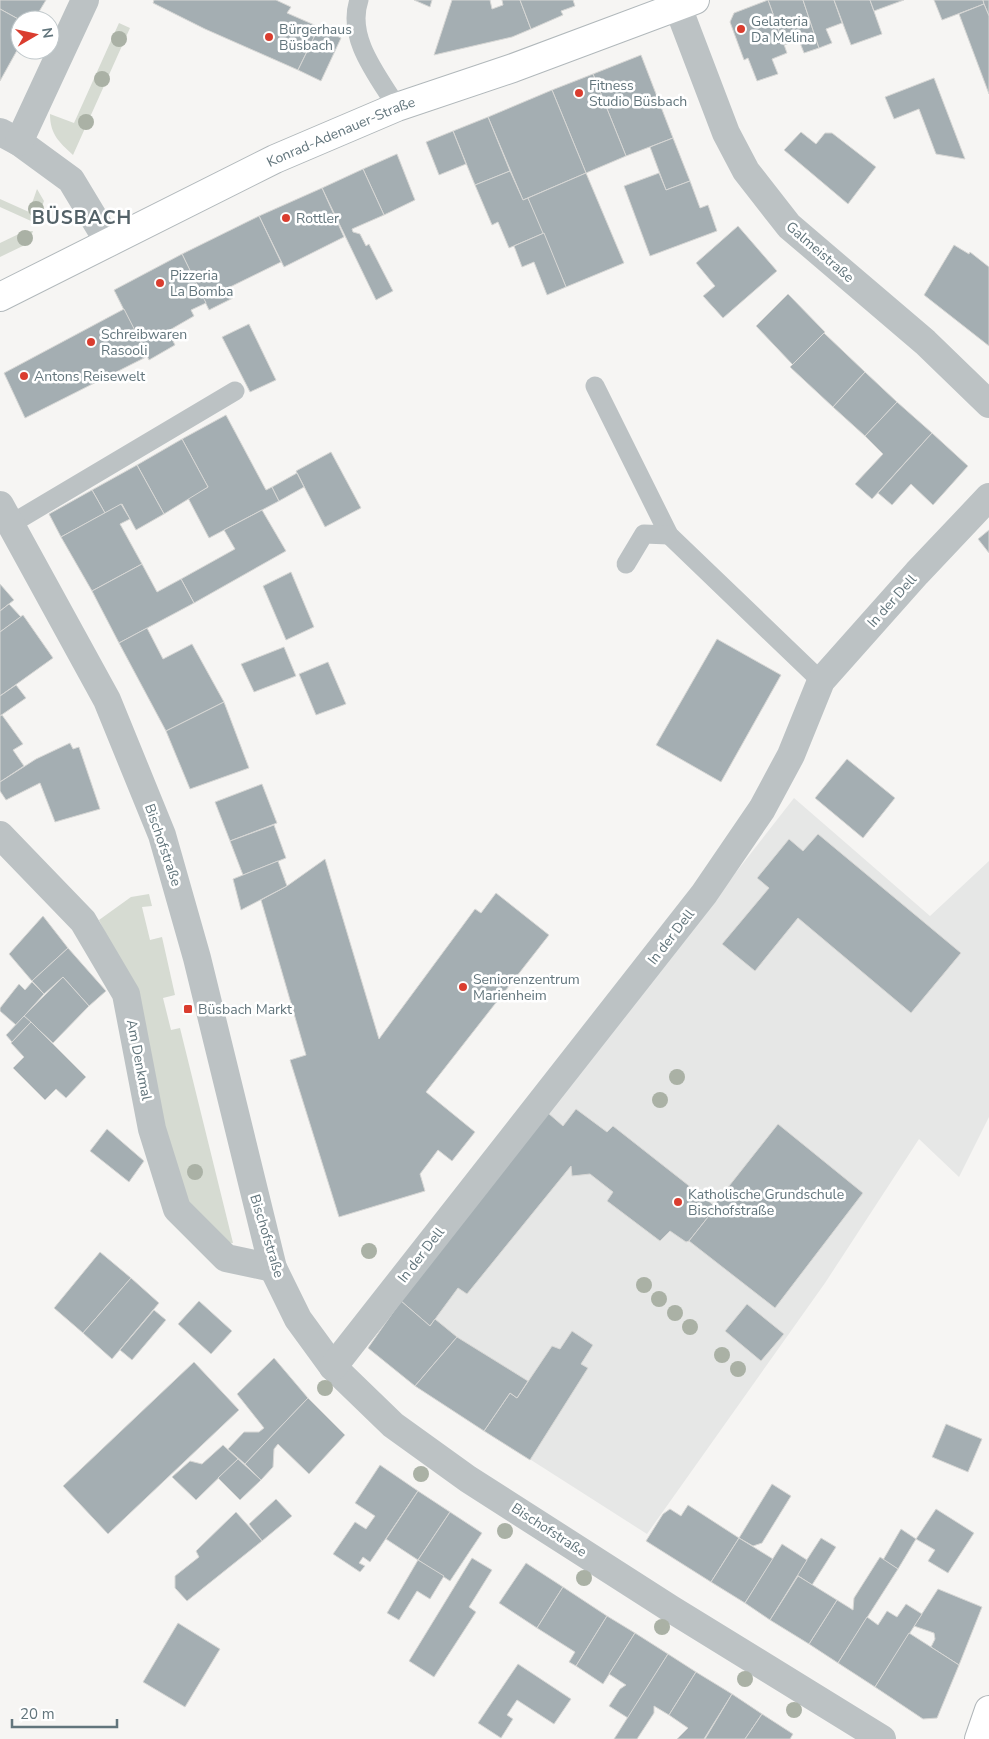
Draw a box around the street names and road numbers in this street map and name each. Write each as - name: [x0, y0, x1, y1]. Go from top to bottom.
- street label: Konrad-Adenauer-Straße: [263, 92, 417, 171]
- street label: Galmeistraße: [782, 217, 858, 287]
- street label: In der Dell: [863, 570, 922, 632]
- street label: Bischofstraße: [140, 801, 186, 889]
- street label: In der Dell: [643, 905, 699, 969]
- street label: Am Denkmal: [122, 1018, 156, 1103]
- street label: Bischofstraße: [245, 1192, 289, 1280]
- street label: In der Dell: [393, 1223, 449, 1287]
- street label: Bischofstraße: [508, 1499, 590, 1561]

